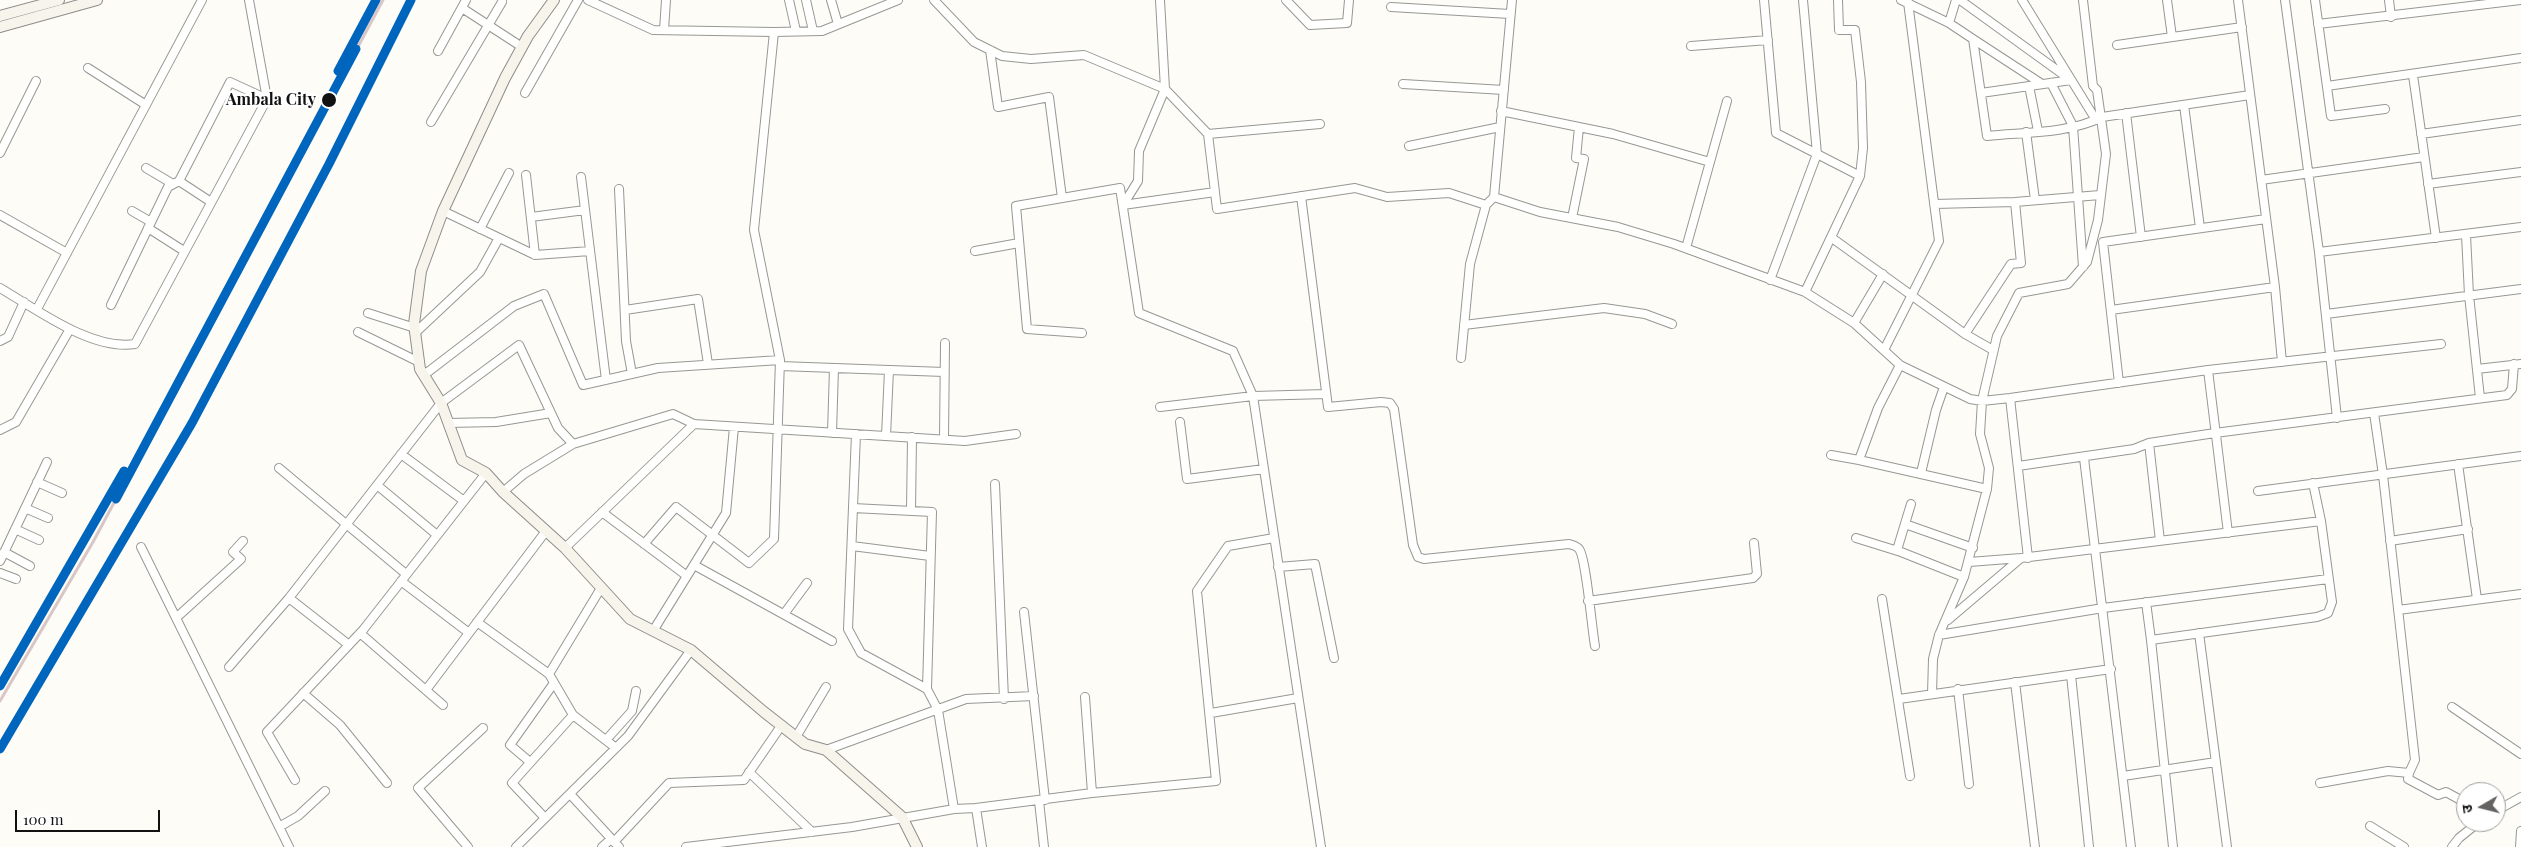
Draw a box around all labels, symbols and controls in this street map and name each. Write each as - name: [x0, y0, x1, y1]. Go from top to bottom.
- place label: Ambala City: [226, 90, 316, 110]
- marker: Ambala City: [320, 91, 338, 109]
- north arrow: [2456, 782, 2506, 832]
- scale bar: [18, 800, 162, 832]
- text: उ: [2457, 804, 2477, 814]
- text: 100 m: [23, 809, 64, 829]

